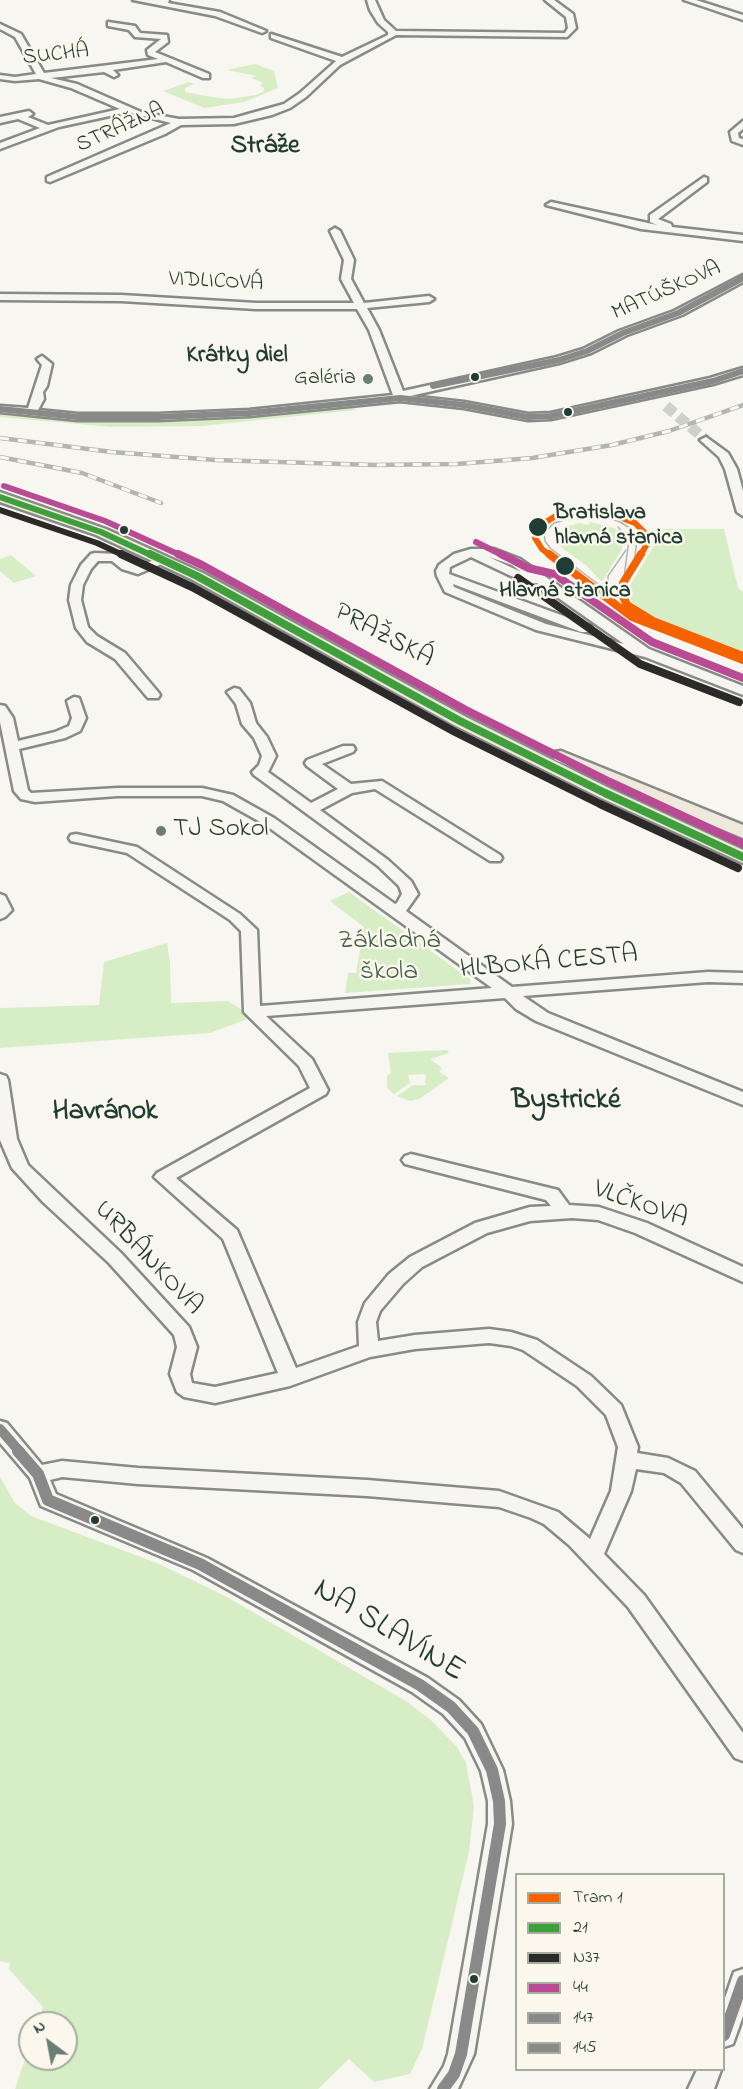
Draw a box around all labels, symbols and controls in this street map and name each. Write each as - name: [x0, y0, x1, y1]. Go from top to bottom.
- street label: SUCHÁ: [22, 39, 90, 73]
- street label: STRÁŽNA: [73, 98, 169, 160]
- district label: Stráže: [230, 132, 300, 164]
- street label: MATÚŠKOVA: [608, 256, 726, 328]
- street label: VIDLICOVÁ: [168, 267, 264, 299]
- district label: Krátky diel: [186, 343, 288, 371]
- place label: Galéria: [294, 366, 356, 392]
- unlabelled marker: [469, 371, 481, 383]
- marker: Galéria: [361, 372, 375, 386]
- unlabelled marker: [562, 406, 574, 418]
- place label: Bratislava hlavná stanica: [554, 501, 683, 552]
- marker: Bratislava hlavná stanica: [527, 516, 549, 538]
- unlabelled marker: [118, 524, 130, 536]
- marker: Hlavná stanica: [554, 555, 576, 577]
- place label: Hlavná stanica: [499, 579, 631, 605]
- street label: PRAŽSKÁ: [328, 597, 438, 677]
- place label: TJ Sokol: [173, 815, 269, 847]
- marker: TJ Sokol: [154, 824, 168, 838]
- park label: Základná škola: [338, 927, 440, 990]
- street label: HLBOKÁ CESTA: [459, 940, 639, 988]
- district label: Bystrické: [511, 1085, 621, 1119]
- district label: Havránok: [53, 1096, 157, 1130]
- street label: VLČKOVA: [589, 1175, 691, 1237]
- street label: URBÁNKOVA: [86, 1195, 208, 1323]
- unlabelled marker: [89, 1514, 101, 1526]
- street label: NA SLAVÍNE: [305, 1571, 471, 1693]
- legend: [515, 1873, 725, 2071]
- text: Tram 1: [573, 1885, 623, 1911]
- text: 21: [573, 1915, 588, 1941]
- text: N37: [573, 1945, 600, 1971]
- unlabelled marker: [468, 1973, 480, 1985]
- text: 44: [573, 1975, 588, 2001]
- text: 147: [573, 2005, 594, 2031]
- north arrow: [18, 2011, 78, 2071]
- text: N: [29, 2014, 50, 2040]
- text: 145: [573, 2035, 596, 2061]

